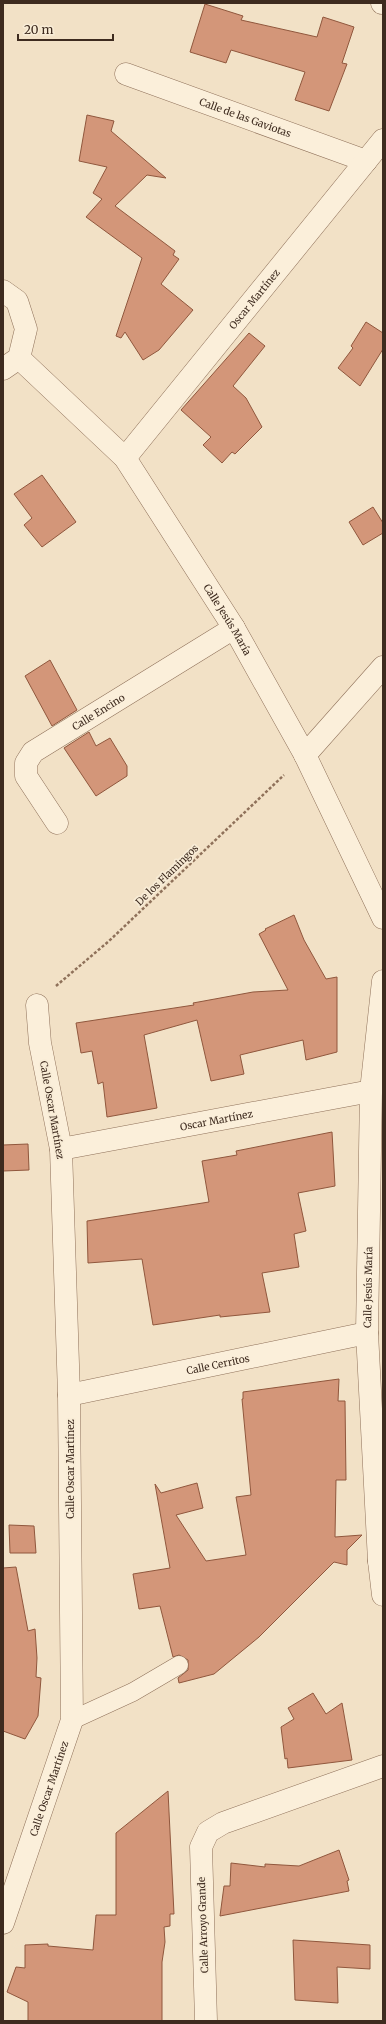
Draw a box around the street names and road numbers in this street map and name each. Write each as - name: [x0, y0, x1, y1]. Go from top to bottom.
- street label: Calle de las Gaviotas: [198, 95, 293, 140]
- street label: Oscar Martínez: [226, 266, 283, 332]
- street label: Calle Jesús María: [201, 581, 255, 658]
- street label: Calle Encino: [69, 691, 127, 733]
- street label: De los Flamingos: [133, 842, 201, 908]
- street label: Calle Oscar Martínez: [37, 1060, 67, 1161]
- street label: Oscar Martínez: [179, 1107, 254, 1133]
- street label: Calle Jesús María: [361, 1246, 375, 1328]
- street label: Calle Cerritos: [185, 1351, 251, 1377]
- street label: Calle Oscar Martínez: [64, 1419, 77, 1519]
- street label: Calle Oscar Martínez: [26, 1739, 71, 1838]
- street label: Calle Arroyo Grande: [195, 1877, 211, 1973]

